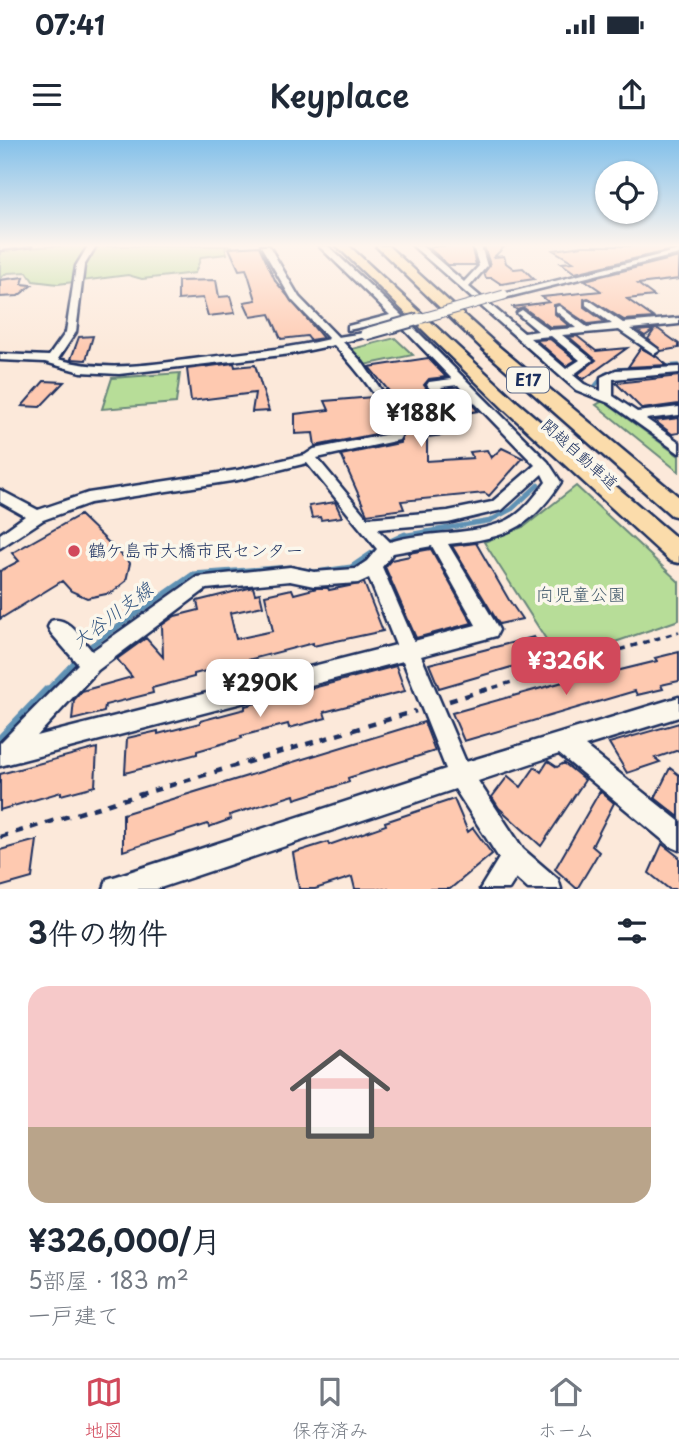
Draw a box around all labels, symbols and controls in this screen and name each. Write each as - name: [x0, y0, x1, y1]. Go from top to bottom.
- text: 07:41: [35, 5, 105, 44]
- text: Keyplace: [270, 71, 409, 119]
- icon: menu: [28, 76, 66, 114]
- icon: share: [613, 76, 651, 114]
- map controls: [595, 161, 658, 224]
- button: locate: [595, 161, 658, 224]
- road number: E17: [507, 368, 549, 392]
- pin: ¥188K: [372, 390, 470, 449]
- text: ¥188K: [386, 394, 456, 429]
- street label: 関越自動車道: [537, 412, 624, 494]
- place label: 鶴ケ島市大橋市民センター: [88, 536, 303, 563]
- marker: 鶴ケ島市大橋市民センター: [66, 543, 82, 559]
- water label: 大谷川支線: [65, 574, 159, 654]
- park label: 向児童公園: [536, 580, 626, 607]
- pin: ¥326K: [517, 638, 615, 697]
- text: ¥326K: [527, 642, 605, 677]
- pin: ¥290K: [211, 660, 309, 719]
- text: ¥290K: [222, 664, 298, 699]
- text: 3件の物件: [28, 909, 168, 954]
- icon: filters: [613, 912, 651, 950]
- icon: home: [277, 1031, 403, 1157]
- text: ¥326,000/月: [28, 1217, 221, 1262]
- text: 5部屋 · 183 m²: [28, 1262, 189, 1297]
- text: 一戸建て: [28, 1297, 120, 1332]
- tab: 地図: [85, 1373, 123, 1443]
- tab: 保存済み: [292, 1373, 368, 1443]
- tab: ホーム: [538, 1373, 594, 1443]

